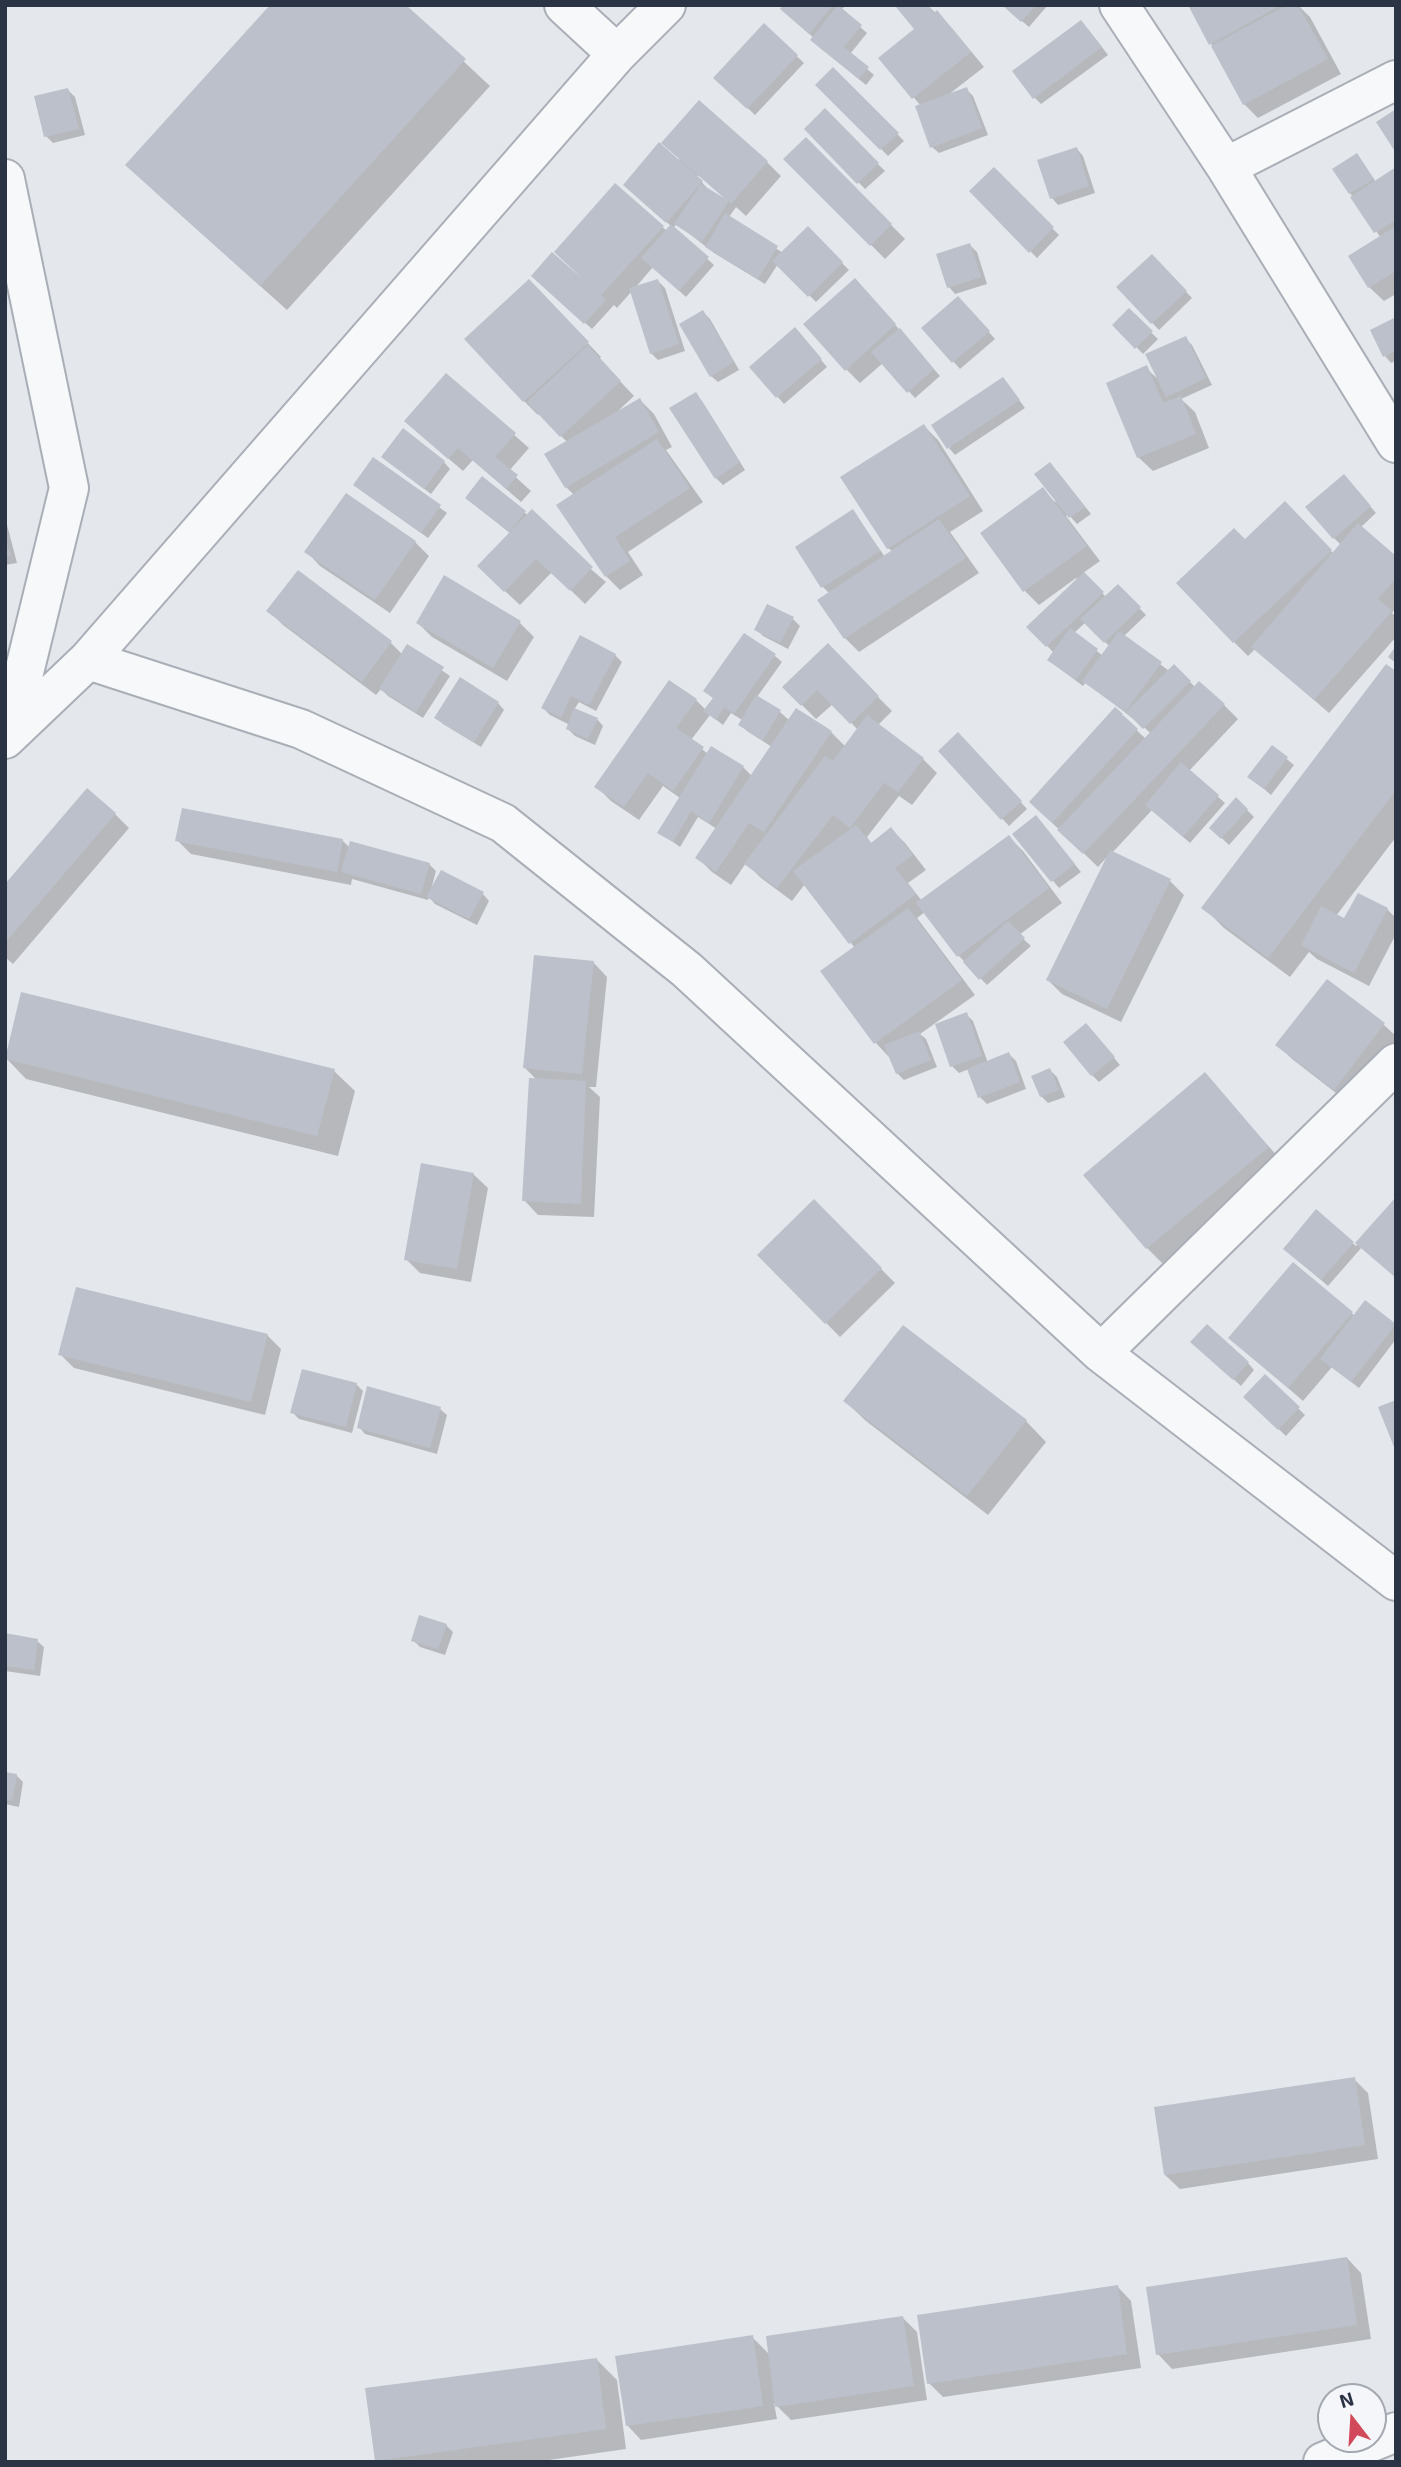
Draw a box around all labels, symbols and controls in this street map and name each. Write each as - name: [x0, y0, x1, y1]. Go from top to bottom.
- north arrow: [1317, 2383, 1387, 2453]
- text: N: [1336, 2386, 1356, 2412]

